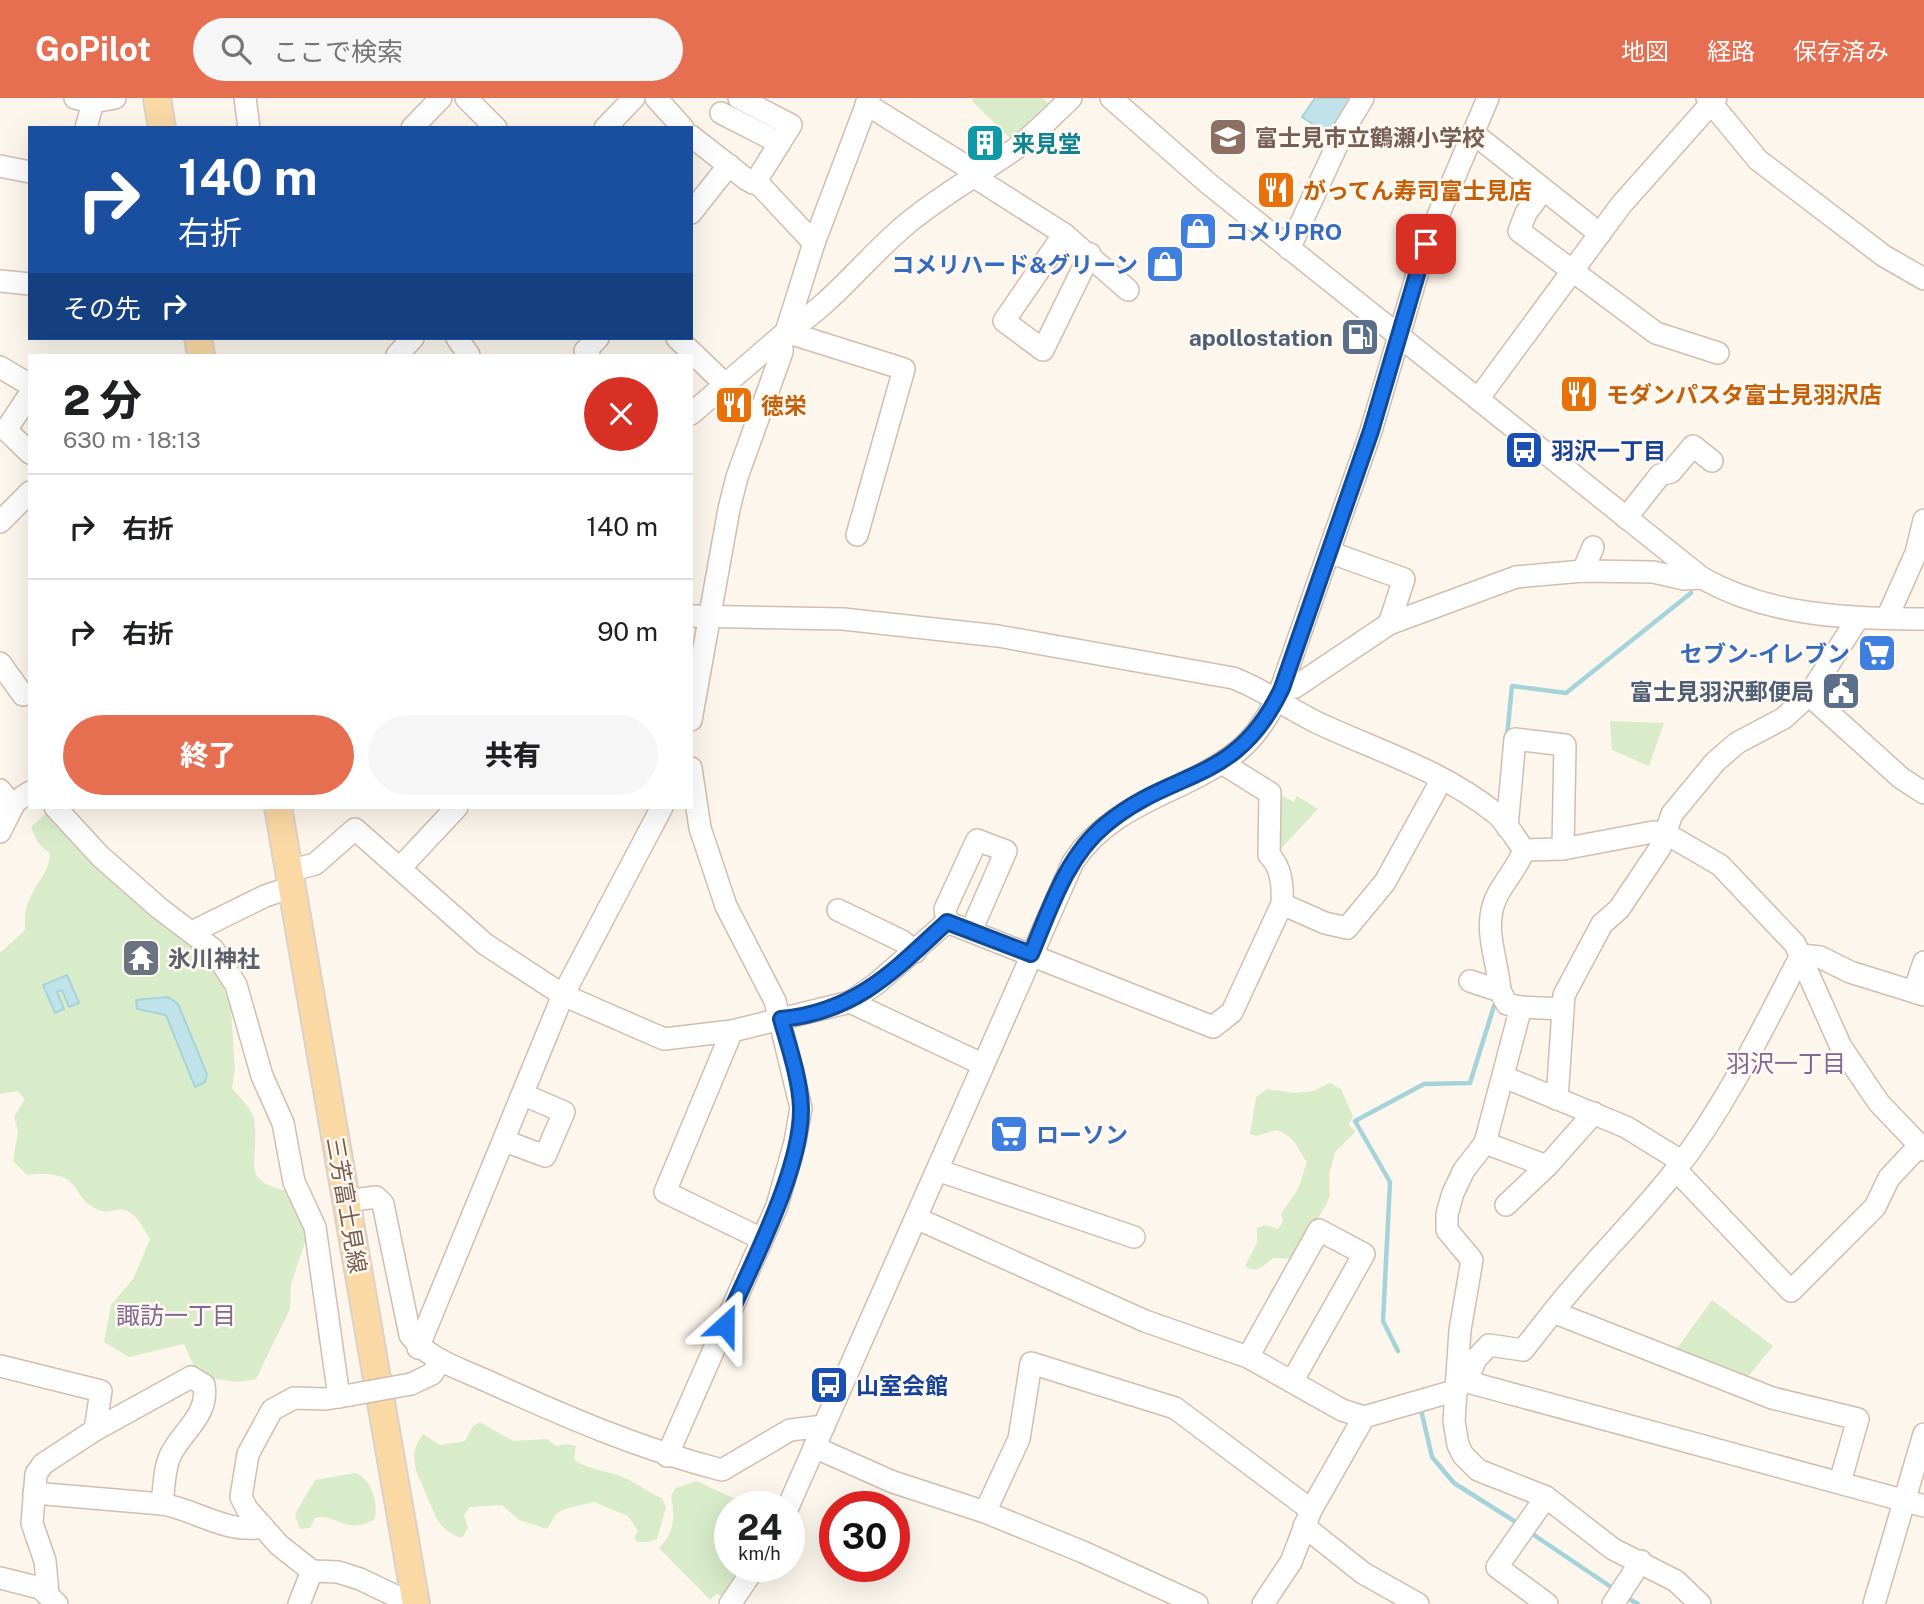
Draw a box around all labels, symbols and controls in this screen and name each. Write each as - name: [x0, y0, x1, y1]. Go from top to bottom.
- search box: [193, 18, 683, 81]
- text: GoPilot: [35, 30, 151, 68]
- icon: search: [217, 30, 255, 68]
- text: ここで検索: [273, 36, 403, 67]
- text: 地図: [1621, 37, 1669, 65]
- text: 経路: [1707, 37, 1755, 65]
- text: 保存済み: [1793, 37, 1889, 65]
- school or university icon: 富士見市立鶴瀬小学校: [1207, 116, 1249, 158]
- building icon: 来見堂: [964, 122, 1006, 164]
- place label: 富士見市立鶴瀬小学校: [1255, 124, 1485, 151]
- place label: 来見堂: [1012, 130, 1081, 157]
- text: 140 m: [178, 148, 318, 206]
- icon: right: [63, 154, 154, 245]
- restaurant icon: がってん寿司富士見店: [1255, 169, 1297, 211]
- place label: がってん寿司富士見店: [1303, 177, 1532, 204]
- shop icon: コメリPRO: [1177, 210, 1219, 252]
- text: 右折: [178, 214, 242, 251]
- pin: [1396, 214, 1456, 274]
- place label: コメリPRO: [1225, 218, 1342, 245]
- icon: arrive: [1407, 225, 1445, 263]
- shop icon: コメリハード&グリーン: [1144, 243, 1186, 285]
- place label: コメリハード&グリーン: [891, 251, 1138, 278]
- icon: right: [155, 287, 193, 325]
- text: その先: [63, 293, 141, 324]
- fuel station icon: apollostation: [1339, 316, 1381, 358]
- place label: apollostation: [1189, 324, 1333, 351]
- restaurant icon: モダンパスタ富士見羽沢店: [1558, 373, 1600, 415]
- text: 2 分: [63, 375, 142, 424]
- button: close: [584, 377, 658, 451]
- place label: モダンパスタ富士見羽沢店: [1606, 381, 1882, 408]
- restaurant icon: 徳栄: [713, 384, 755, 426]
- place label: 徳栄: [761, 392, 807, 419]
- text: 630 m · 18:13: [63, 426, 201, 453]
- bus stop icon: 羽沢一丁目: [1503, 429, 1545, 471]
- place label: 羽沢一丁目: [1551, 437, 1666, 464]
- icon: right: [63, 508, 101, 546]
- text: 140 m: [586, 511, 658, 542]
- text: 右折: [122, 513, 174, 544]
- icon: right: [63, 613, 101, 651]
- text: 90 m: [597, 616, 658, 647]
- text: 右折: [122, 618, 174, 649]
- supermarket icon: セブン-イレブン: [1856, 632, 1898, 674]
- place label: セブン-イレブン: [1680, 640, 1850, 667]
- public building icon: 富士見羽沢郵便局: [1820, 670, 1862, 712]
- place label: 富士見羽沢郵便局: [1630, 678, 1814, 705]
- button: 終了: [63, 715, 354, 795]
- button: 共有: [368, 715, 658, 795]
- temple icon: 氷川神社: [120, 937, 162, 979]
- place label: 氷川神社: [168, 945, 260, 972]
- district label: 羽沢一丁目: [1726, 1049, 1846, 1077]
- supermarket icon: ローソン: [988, 1113, 1030, 1155]
- place label: ローソン: [1036, 1121, 1128, 1148]
- street label: 三芳富士見線: [322, 1135, 372, 1275]
- position arrow: [688, 1288, 762, 1362]
- district label: 諏訪一丁目: [116, 1301, 236, 1329]
- bus stop icon: 山室会館: [808, 1364, 850, 1406]
- place label: 山室会館: [856, 1372, 948, 1399]
- speed limit sign: 30: [819, 1491, 910, 1582]
- text: 24: [737, 1507, 782, 1548]
- text: km/h: [738, 1543, 781, 1564]

